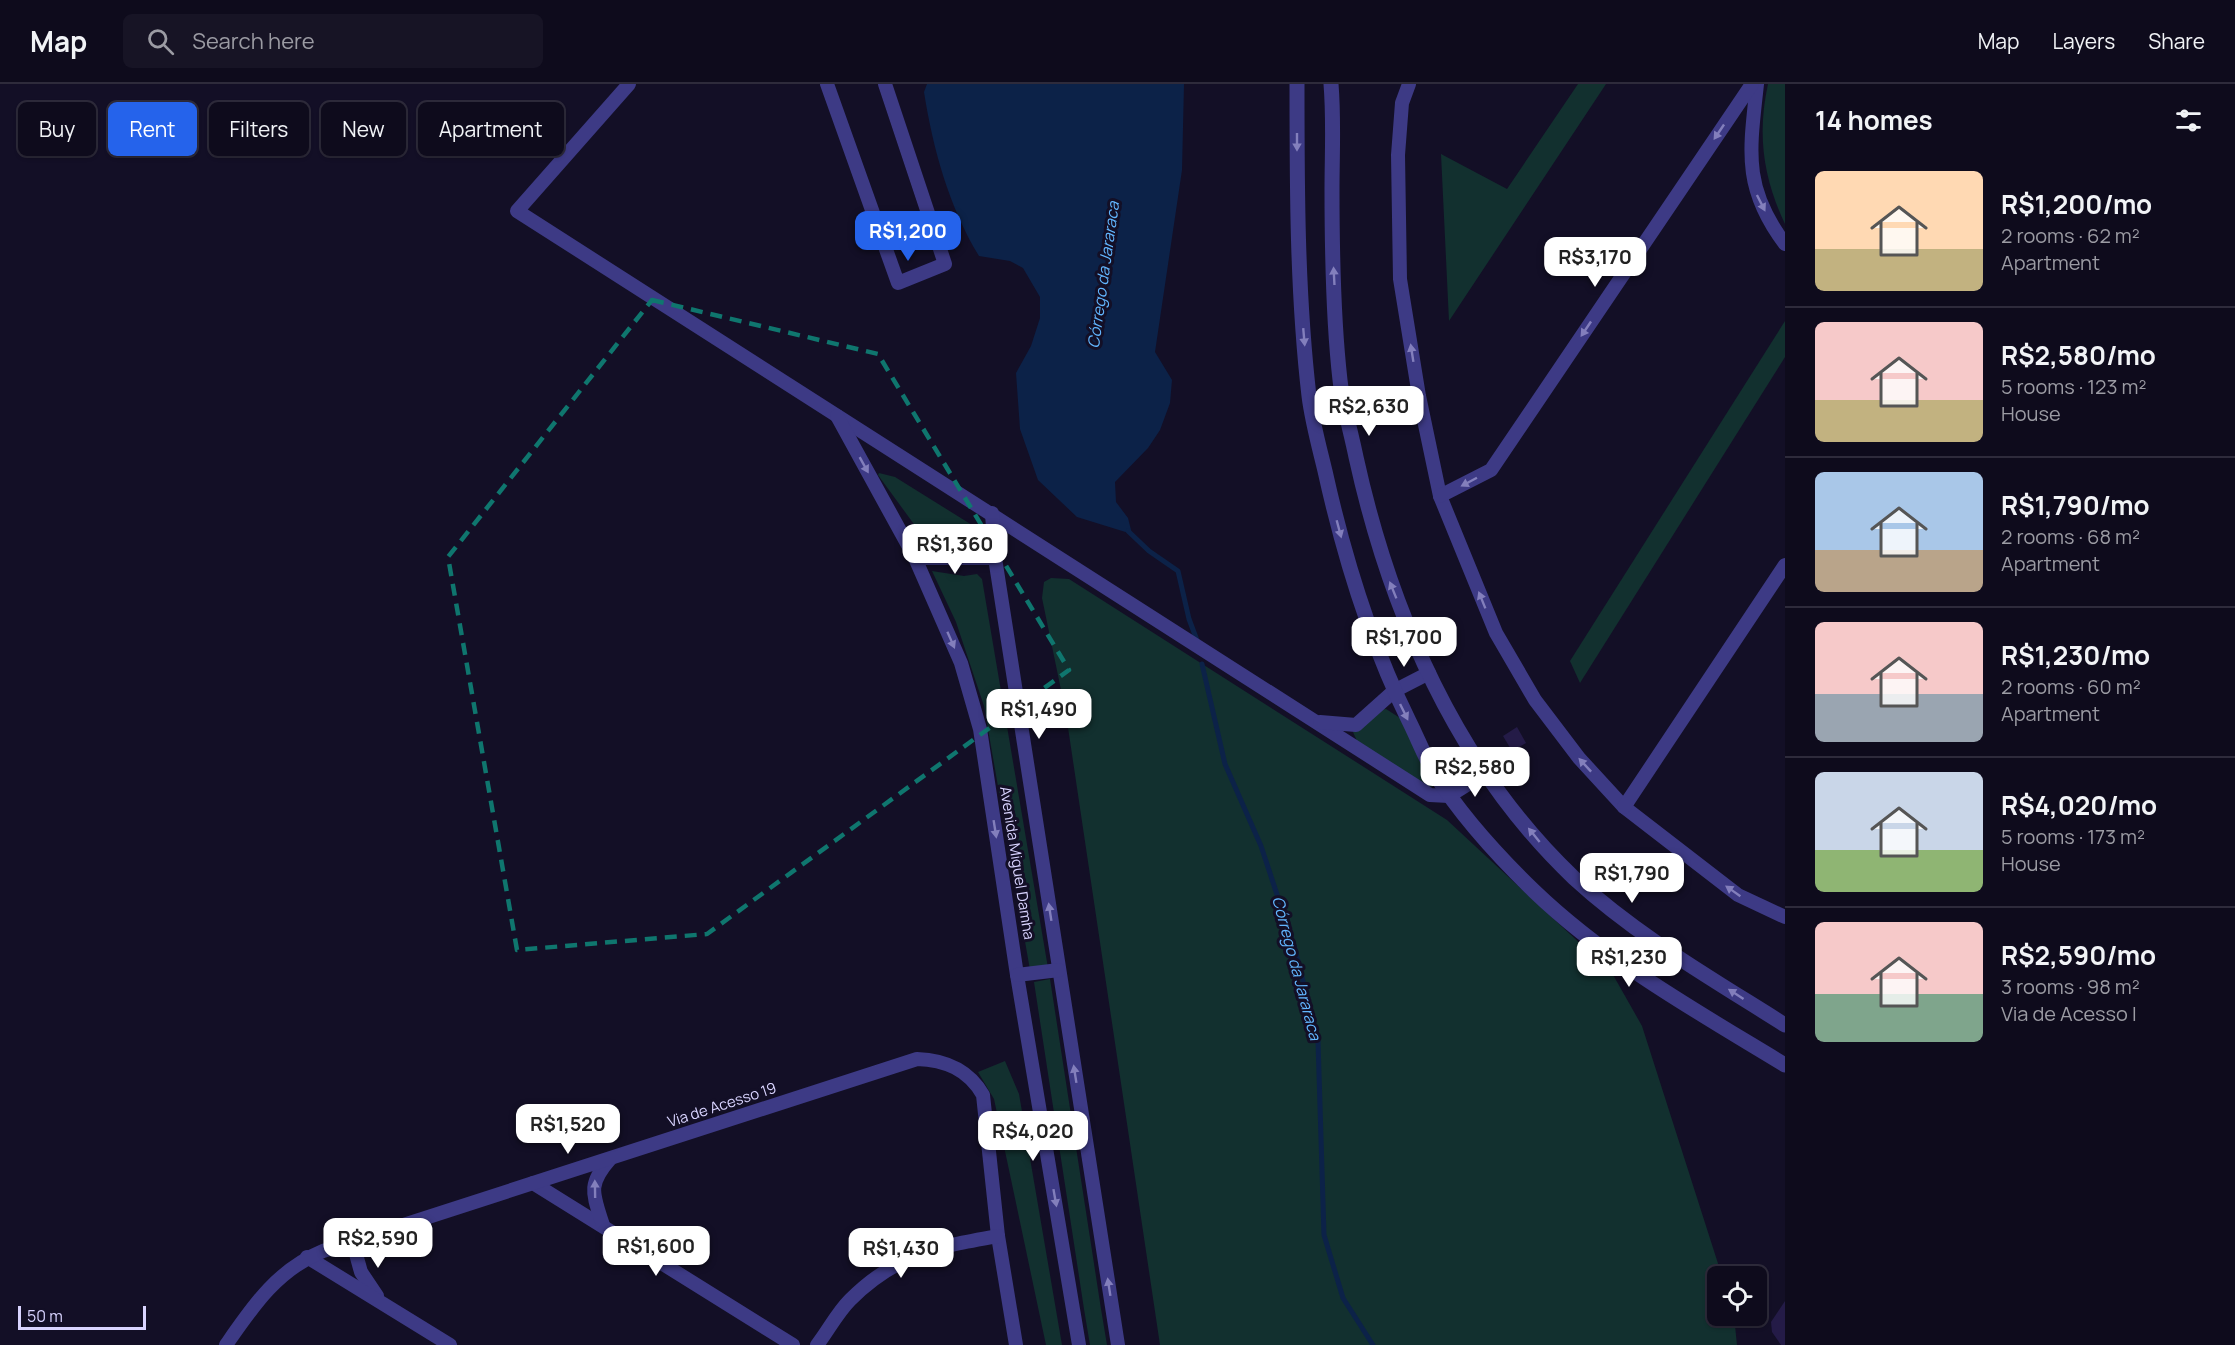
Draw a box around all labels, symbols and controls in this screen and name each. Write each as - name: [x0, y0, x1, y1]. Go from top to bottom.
- search box: [123, 14, 543, 68]
- text: Map: [30, 22, 87, 60]
- icon: search: [144, 25, 177, 58]
- text: Search here: [192, 26, 315, 56]
- text: Map: [1978, 27, 2019, 55]
- text: Layers: [2052, 27, 2115, 55]
- text: Share: [2148, 27, 2205, 55]
- chip: Buy: [18, 102, 96, 156]
- chip: Rent: [108, 102, 197, 156]
- chip: Filters: [209, 102, 309, 156]
- chip: New: [321, 102, 406, 156]
- chip: Apartment: [418, 102, 564, 156]
- text: 14 homes: [1815, 102, 1933, 138]
- icon: filters: [2172, 104, 2205, 137]
- one-way arrow: [1713, 124, 1725, 140]
- one-way arrow: [1292, 133, 1302, 152]
- text: R$1,200/mo: [2001, 186, 2152, 222]
- one-way arrow: [1756, 195, 1766, 212]
- icon: home: [1863, 195, 1935, 267]
- water label: Córrego da Jararaca: [1082, 199, 1124, 350]
- pin: R$1,200: [853, 211, 963, 262]
- text: R$1,200: [869, 217, 947, 244]
- text: 2 rooms · 62 m²: [2001, 222, 2140, 249]
- pin: R$3,170: [1540, 237, 1650, 288]
- text: R$3,170: [1558, 243, 1632, 270]
- text: Apartment: [2001, 249, 2100, 276]
- one-way arrow: [1329, 267, 1338, 286]
- one-way arrow: [1580, 320, 1592, 336]
- one-way arrow: [1299, 328, 1309, 347]
- text: R$2,580/mo: [2001, 337, 2156, 373]
- one-way arrow: [1407, 343, 1416, 362]
- icon: home: [1863, 346, 1935, 418]
- text: 5 rooms · 123 m²: [2001, 373, 2146, 400]
- pin: R$2,630: [1314, 386, 1424, 437]
- text: R$2,630: [1329, 392, 1409, 419]
- text: House: [2001, 400, 2061, 427]
- one-way arrow: [859, 457, 869, 474]
- one-way arrow: [1461, 477, 1478, 487]
- text: R$1,790/mo: [2001, 487, 2150, 523]
- icon: home: [1863, 496, 1935, 568]
- one-way arrow: [1335, 520, 1344, 538]
- text: 2 rooms · 68 m²: [2001, 523, 2140, 550]
- pin: R$1,360: [900, 524, 1010, 575]
- text: R$1,360: [916, 530, 994, 557]
- text: Apartment: [2001, 550, 2100, 577]
- one-way arrow: [1388, 581, 1397, 599]
- one-way arrow: [1477, 591, 1486, 609]
- pin: R$1,700: [1349, 617, 1459, 668]
- text: R$1,700: [1366, 623, 1442, 650]
- one-way arrow: [946, 631, 956, 649]
- text: R$1,230/mo: [2001, 637, 2150, 673]
- icon: home: [1863, 646, 1935, 718]
- text: 2 rooms · 60 m²: [2001, 673, 2141, 700]
- pin: R$1,490: [984, 689, 1094, 740]
- text: R$1,490: [1000, 695, 1078, 722]
- text: Apartment: [2001, 700, 2100, 727]
- one-way arrow: [1400, 703, 1409, 720]
- pin: R$2,580: [1420, 747, 1530, 798]
- text: R$2,580: [1435, 753, 1515, 780]
- one-way arrow: [1578, 757, 1592, 772]
- street label: Avenida Miguel Damha: [995, 785, 1040, 941]
- text: R$4,020/mo: [2001, 787, 2157, 823]
- icon: home: [1863, 796, 1935, 868]
- one-way arrow: [991, 819, 1000, 838]
- text: 5 rooms · 173 m²: [2001, 823, 2145, 850]
- one-way arrow: [1528, 828, 1541, 843]
- text: House: [2001, 850, 2061, 877]
- pin: R$1,790: [1577, 853, 1687, 904]
- text: R$1,790: [1594, 859, 1670, 886]
- one-way arrow: [1725, 885, 1741, 897]
- water label: Córrego da Jararaca: [1267, 894, 1327, 1043]
- one-way arrow: [1045, 902, 1054, 921]
- pin: R$1,230: [1574, 937, 1684, 988]
- text: R$2,590/mo: [2001, 937, 2156, 973]
- text: R$1,230: [1591, 943, 1667, 970]
- icon: home: [1863, 946, 1935, 1018]
- text: 3 rooms · 98 m²: [2001, 973, 2140, 1000]
- one-way arrow: [1728, 989, 1744, 1000]
- text: Via de Acesso I: [2001, 1000, 2137, 1027]
- one-way arrow: [1071, 1064, 1080, 1083]
- street label: Via de Acesso 19: [665, 1077, 779, 1132]
- pin: R$1,520: [513, 1104, 623, 1155]
- text: R$1,520: [530, 1110, 606, 1137]
- pin: R$4,020: [978, 1111, 1088, 1162]
- text: R$4,020: [992, 1117, 1074, 1144]
- one-way arrow: [590, 1179, 600, 1198]
- one-way arrow: [1050, 1189, 1059, 1208]
- pin: R$2,590: [323, 1218, 433, 1269]
- text: R$2,590: [337, 1224, 419, 1251]
- pin: R$1,600: [601, 1226, 711, 1277]
- pin: R$1,430: [846, 1228, 956, 1279]
- text: R$1,600: [617, 1232, 695, 1259]
- text: R$1,430: [863, 1234, 939, 1261]
- map controls: [1707, 1266, 1767, 1326]
- button: locate: [1707, 1266, 1767, 1326]
- one-way arrow: [1104, 1278, 1113, 1297]
- scale bar: [18, 1303, 146, 1330]
- text: 50 m: [27, 1305, 63, 1327]

